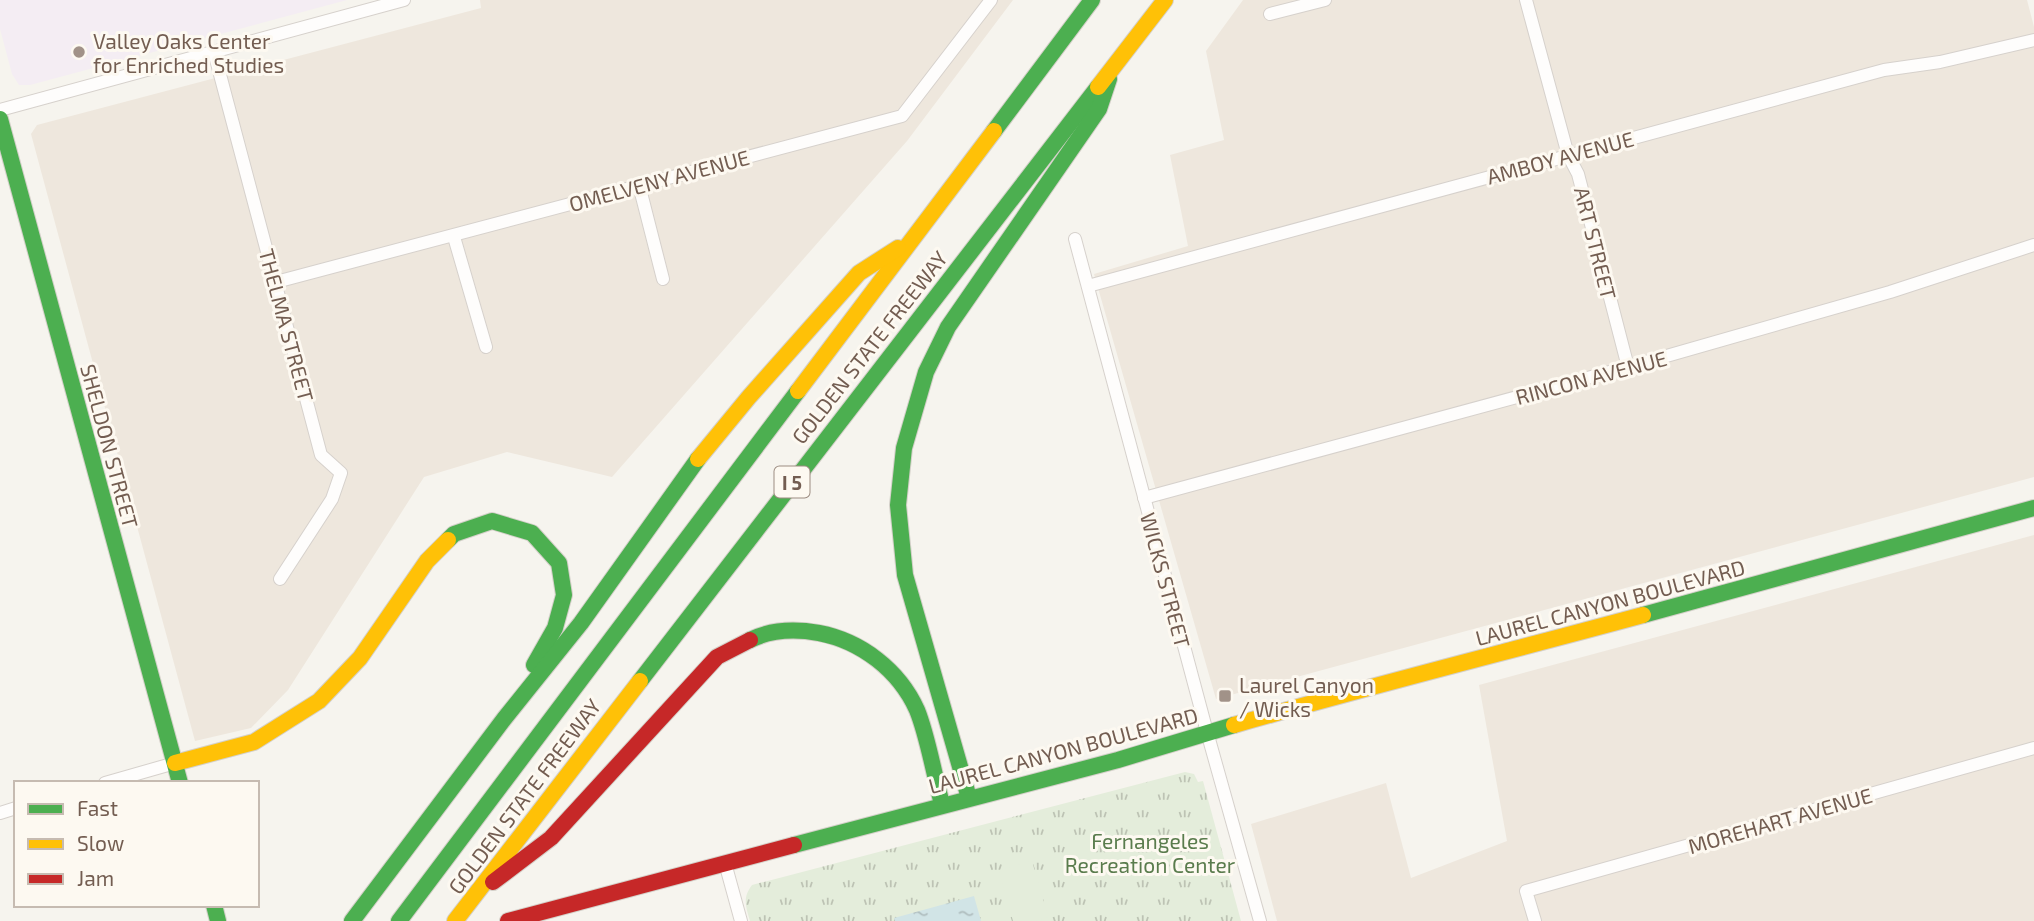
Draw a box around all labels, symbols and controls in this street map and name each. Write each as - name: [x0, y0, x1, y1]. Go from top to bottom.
- place label: Valley Oaks Center for Enriched Studies: [93, 28, 284, 77]
- marker: Valley Oaks Center for Enriched Studies: [71, 44, 87, 60]
- street label: AMBOY AVENUE: [1484, 125, 1636, 189]
- street label: OMELVENY AVENUE: [566, 144, 752, 216]
- street label: ART STREET: [1570, 184, 1622, 302]
- street label: THELMA STREET: [255, 246, 319, 404]
- street label: GOLDEN STATE FREEWAY: [786, 246, 952, 448]
- street label: RINCON AVENUE: [1513, 345, 1669, 409]
- street label: SHELDON STREET: [76, 361, 144, 531]
- road number: I 5: [774, 467, 810, 498]
- street label: WICKS STREET: [1136, 510, 1196, 650]
- street label: LAUREL CANYON BOULEVARD: [1472, 554, 1748, 650]
- place label: Laurel Canyon / Wicks: [1239, 672, 1374, 721]
- marker: Laurel Canyon / Wicks: [1217, 688, 1233, 704]
- street label: GOLDEN STATE FREEWAY: [443, 694, 605, 898]
- street label: LAUREL CANYON BOULEVARD: [925, 702, 1201, 798]
- legend: [14, 781, 259, 907]
- street label: MOREHART AVENUE: [1685, 782, 1875, 858]
- text: Fast: [77, 795, 118, 820]
- park label: Fernangeles Recreation Center: [1065, 828, 1236, 877]
- text: Slow: [77, 830, 124, 855]
- text: Jam: [77, 865, 114, 890]

